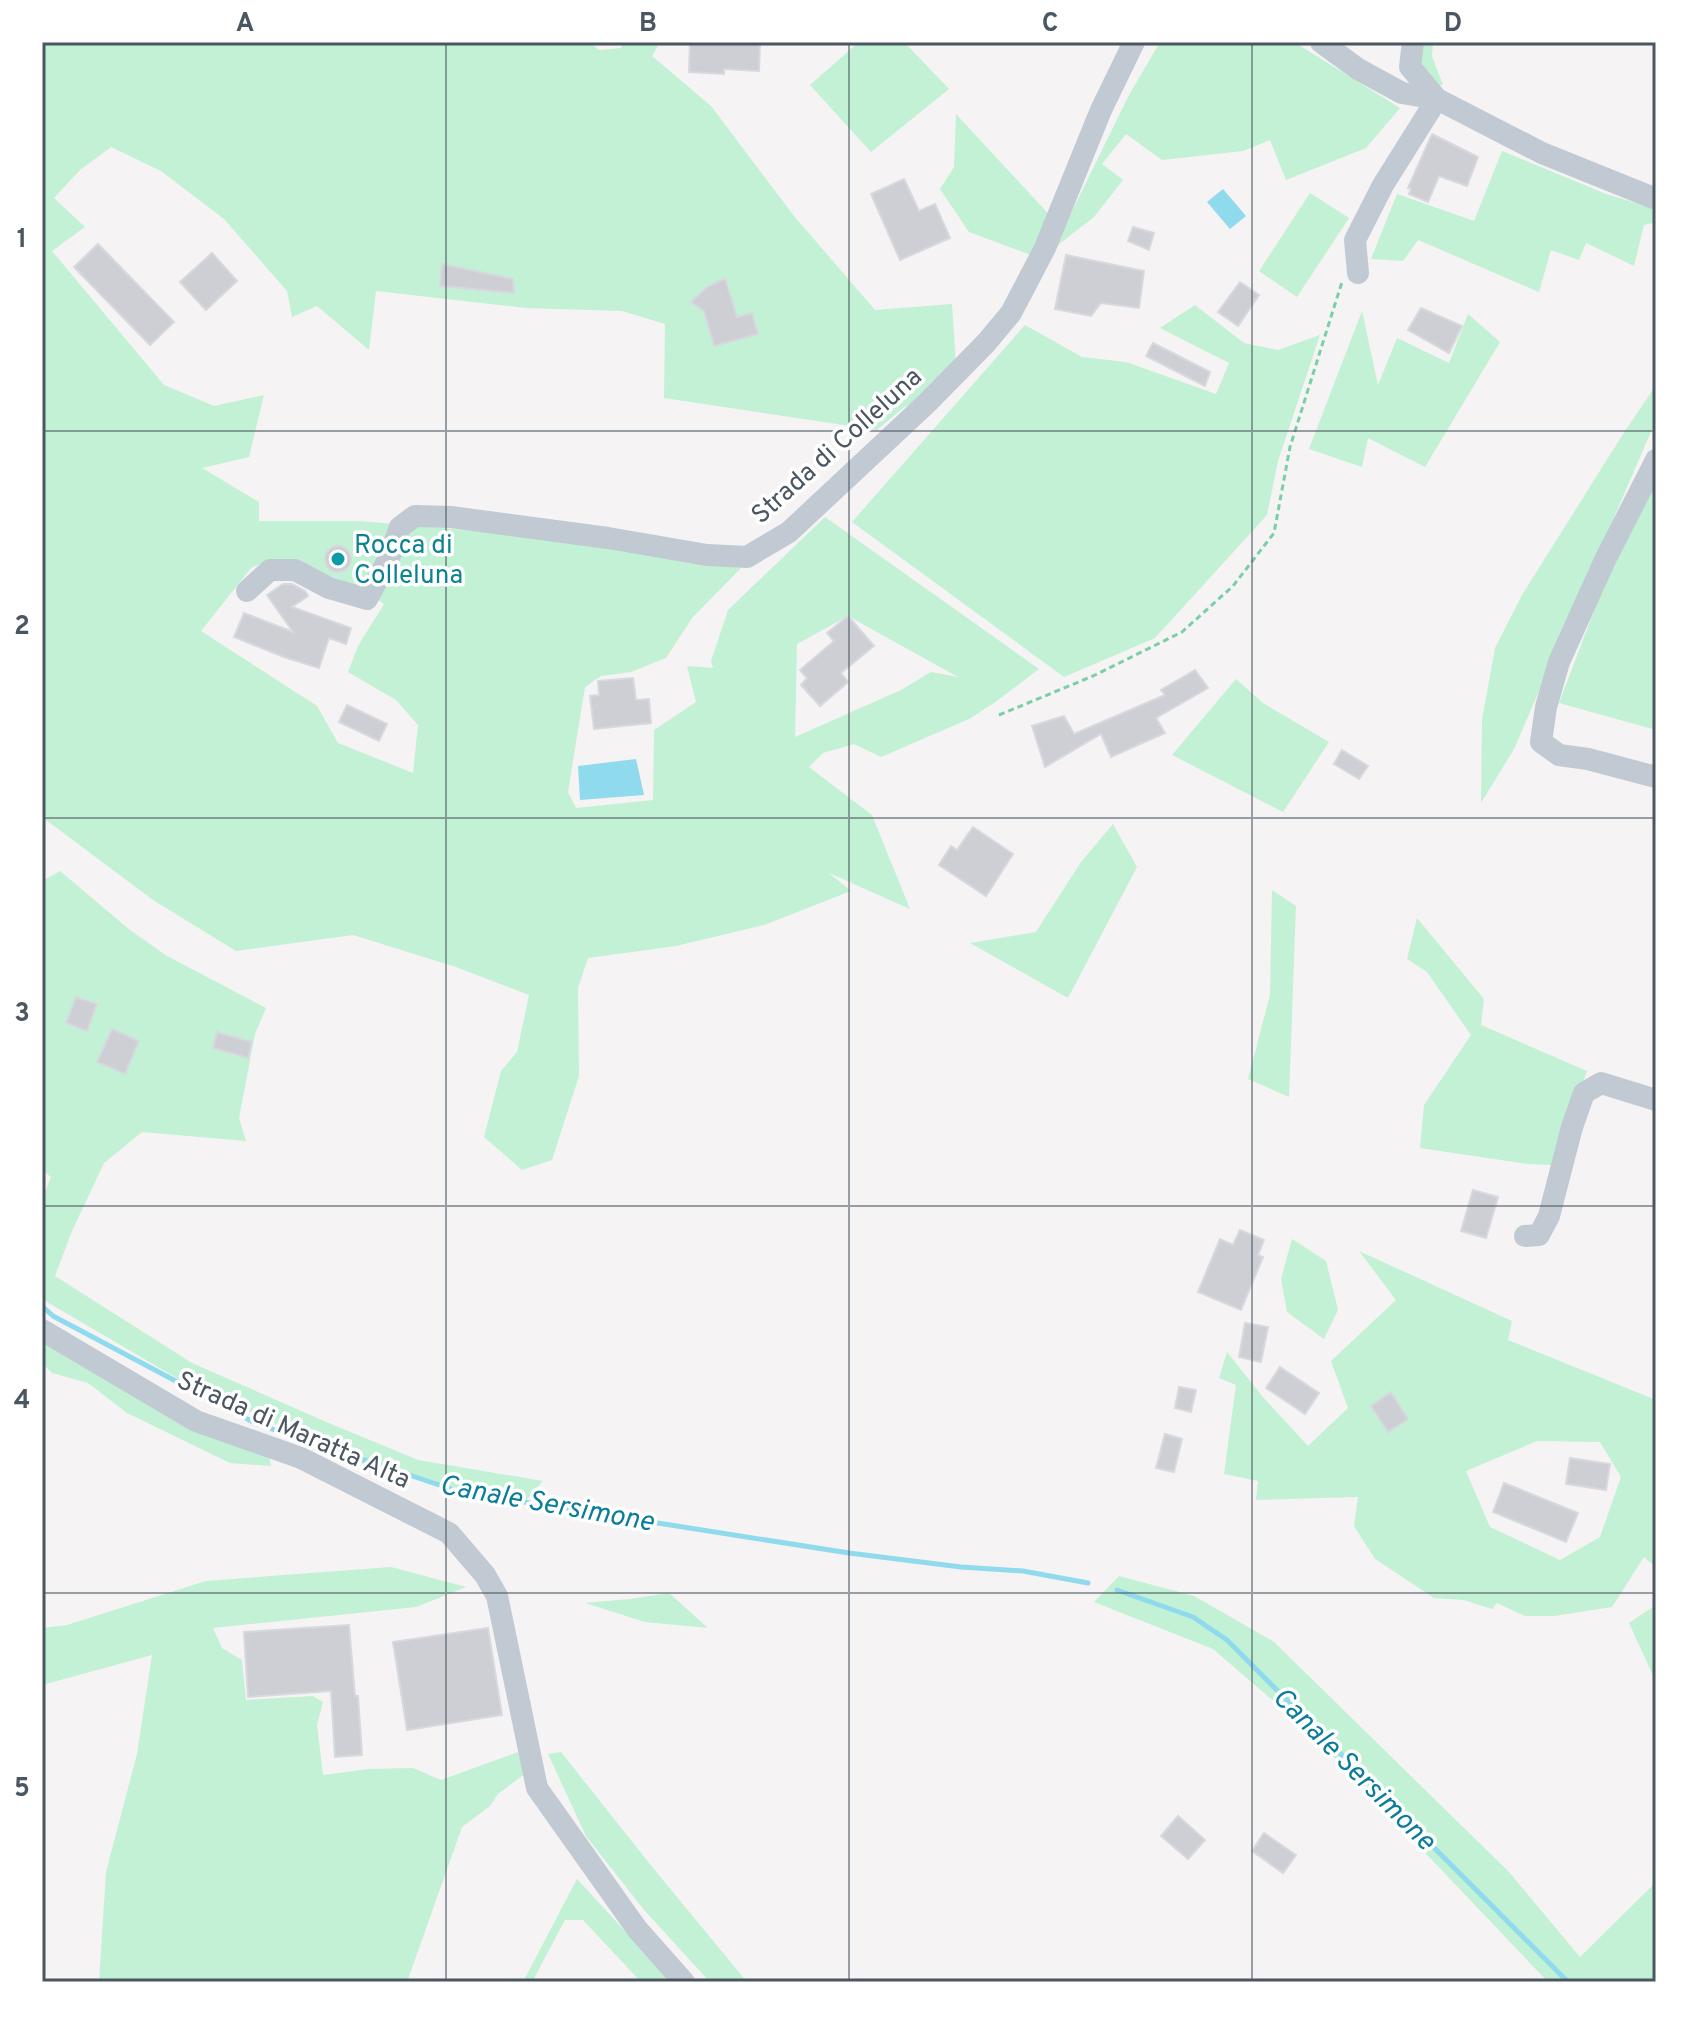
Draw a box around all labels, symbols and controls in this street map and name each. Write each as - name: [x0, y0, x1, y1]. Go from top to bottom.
- text: A: [236, 8, 254, 41]
- text: B: [639, 8, 657, 41]
- text: C: [1042, 8, 1058, 41]
- text: D: [1444, 8, 1462, 41]
- text: 1: [17, 224, 27, 257]
- street label: Strada di Colleluna: [745, 361, 930, 532]
- place label: Rocca di Colleluna: [354, 530, 463, 593]
- marker: Rocca di Colleluna: [329, 550, 347, 568]
- text: 2: [14, 611, 30, 644]
- text: 3: [14, 998, 30, 1031]
- street label: Strada di Maratta Alta: [171, 1365, 415, 1498]
- text: 4: [14, 1385, 30, 1418]
- water label: Canale Sersimone: [437, 1468, 657, 1542]
- water label: Canale Sersimone: [1263, 1681, 1443, 1860]
- text: 5: [14, 1773, 30, 1806]

